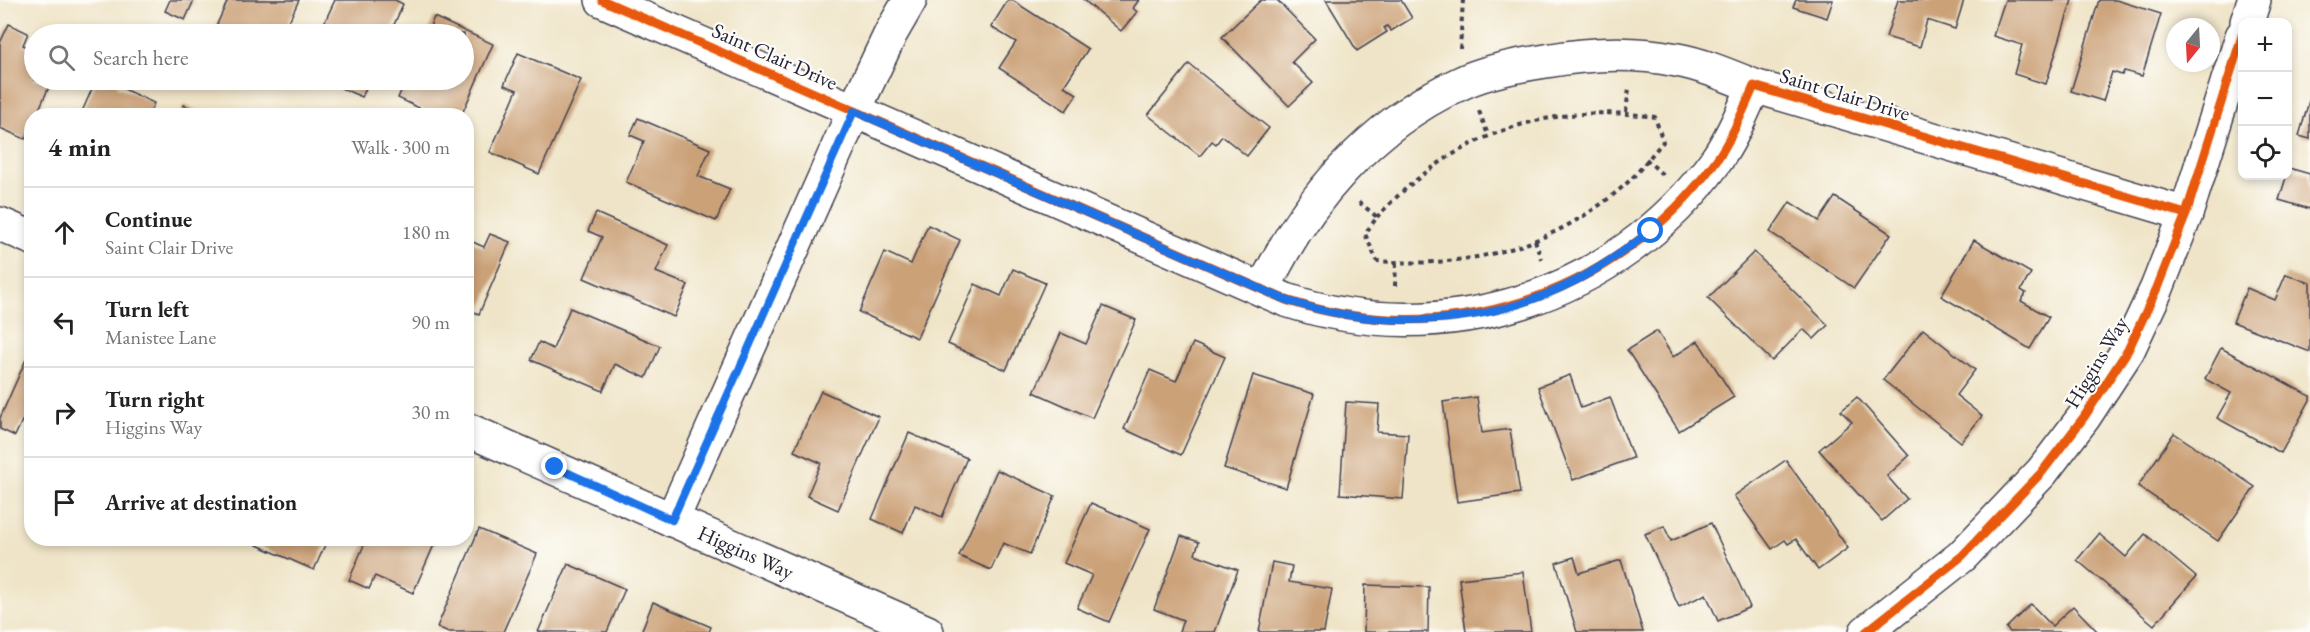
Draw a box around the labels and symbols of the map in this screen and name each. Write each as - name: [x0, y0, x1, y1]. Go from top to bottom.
- street label: Saint Clair Drive: [708, 16, 842, 96]
- north arrow: [2166, 18, 2220, 72]
- street label: Saint Clair Drive: [1777, 61, 1913, 127]
- route start: [1637, 217, 1663, 243]
- street label: Higgins Way: [2058, 311, 2134, 413]
- route end: [541, 453, 567, 479]
- street label: Higgins Way: [694, 519, 799, 585]

